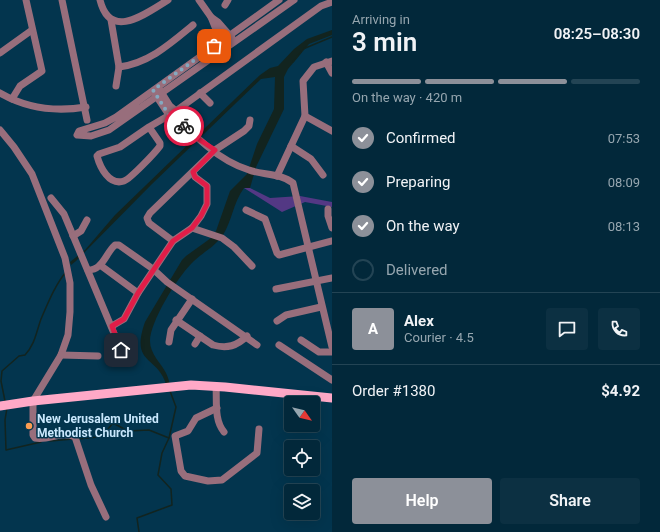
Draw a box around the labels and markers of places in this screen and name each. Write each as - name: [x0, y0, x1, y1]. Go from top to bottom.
- pin: [197, 29, 231, 63]
- pin: [104, 333, 138, 367]
- place label: New Jerusalem United Methodist Church: [37, 412, 159, 440]
- marker: New Jerusalem United Methodist Church: [24, 421, 34, 431]

